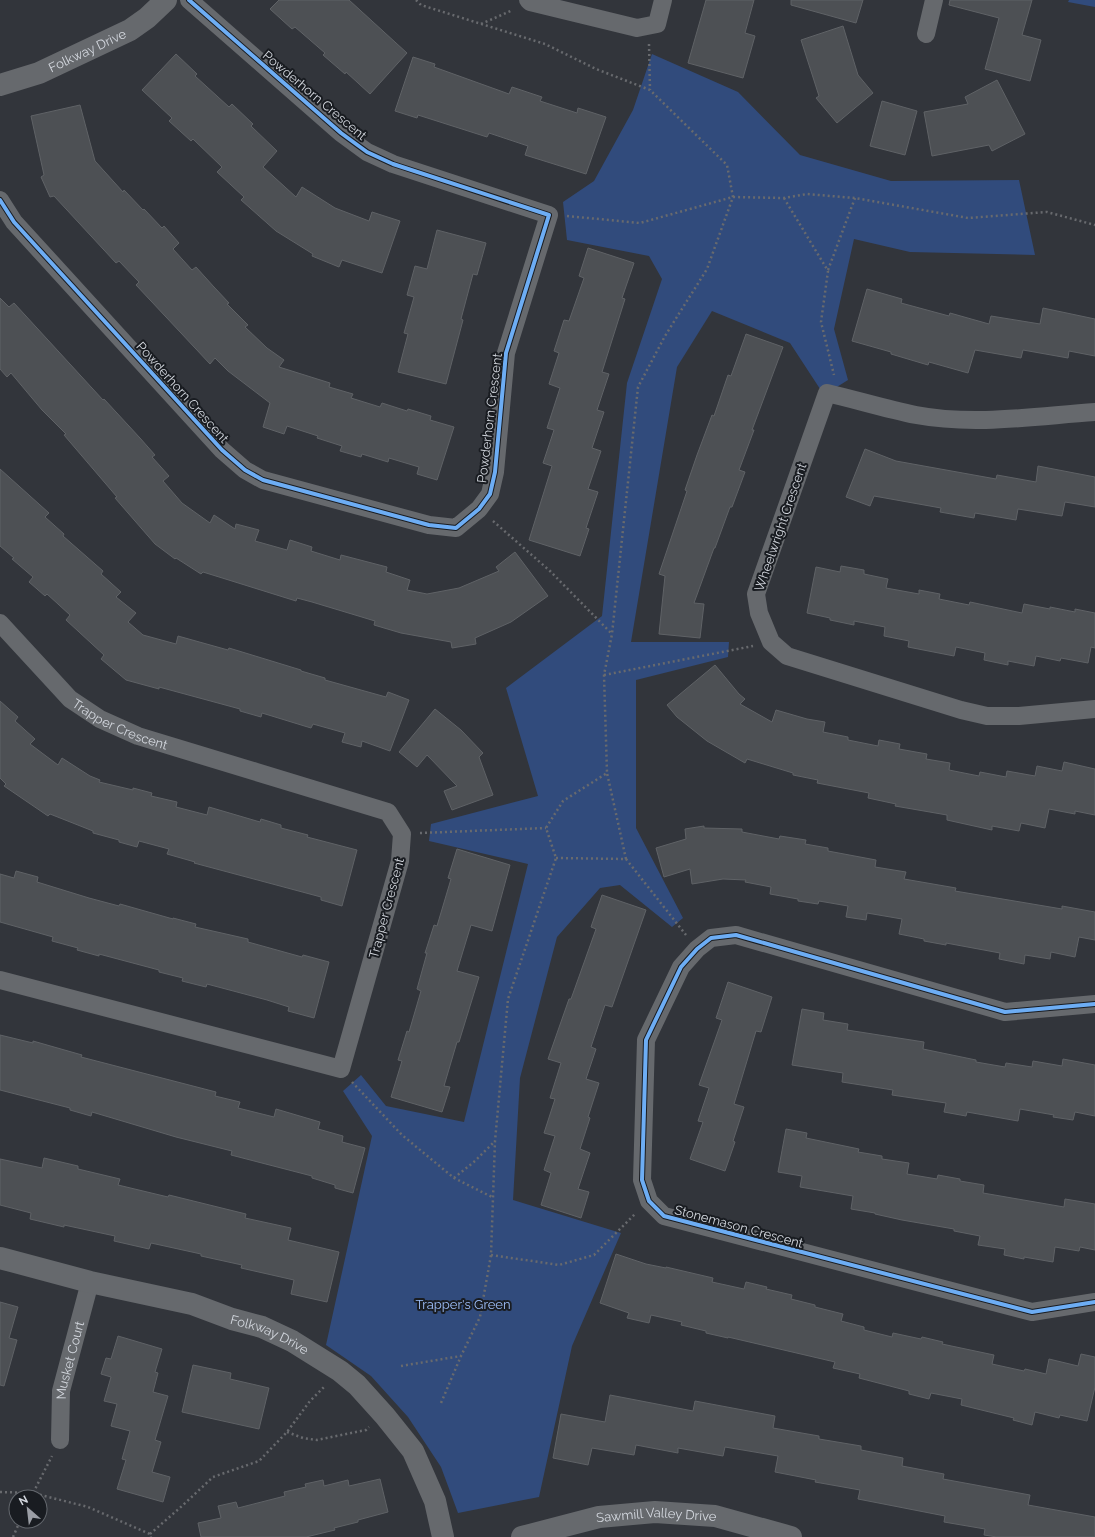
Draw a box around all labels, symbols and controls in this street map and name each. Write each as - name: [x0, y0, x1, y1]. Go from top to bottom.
- street label: Folkway Drive: [46, 26, 129, 75]
- street label: Powderhorn Crescent: [260, 48, 370, 144]
- street label: Powderhorn Crescent: [133, 339, 232, 446]
- street label: Powderhorn Crescent: [474, 352, 505, 484]
- street label: Wheelwright Crescent: [751, 460, 810, 593]
- street label: Trapper Crescent: [70, 696, 170, 753]
- street label: Trapper Crescent: [366, 856, 407, 960]
- street label: Stonemason Crescent: [673, 1202, 806, 1251]
- park label: Trapper's Green: [415, 1297, 511, 1312]
- street label: Folkway Drive: [229, 1312, 312, 1358]
- street label: Musket Court: [54, 1319, 87, 1399]
- north arrow: [8, 1489, 48, 1529]
- text: N: [17, 1493, 30, 1508]
- street label: Sawmill Valley Drive: [596, 1505, 717, 1525]

